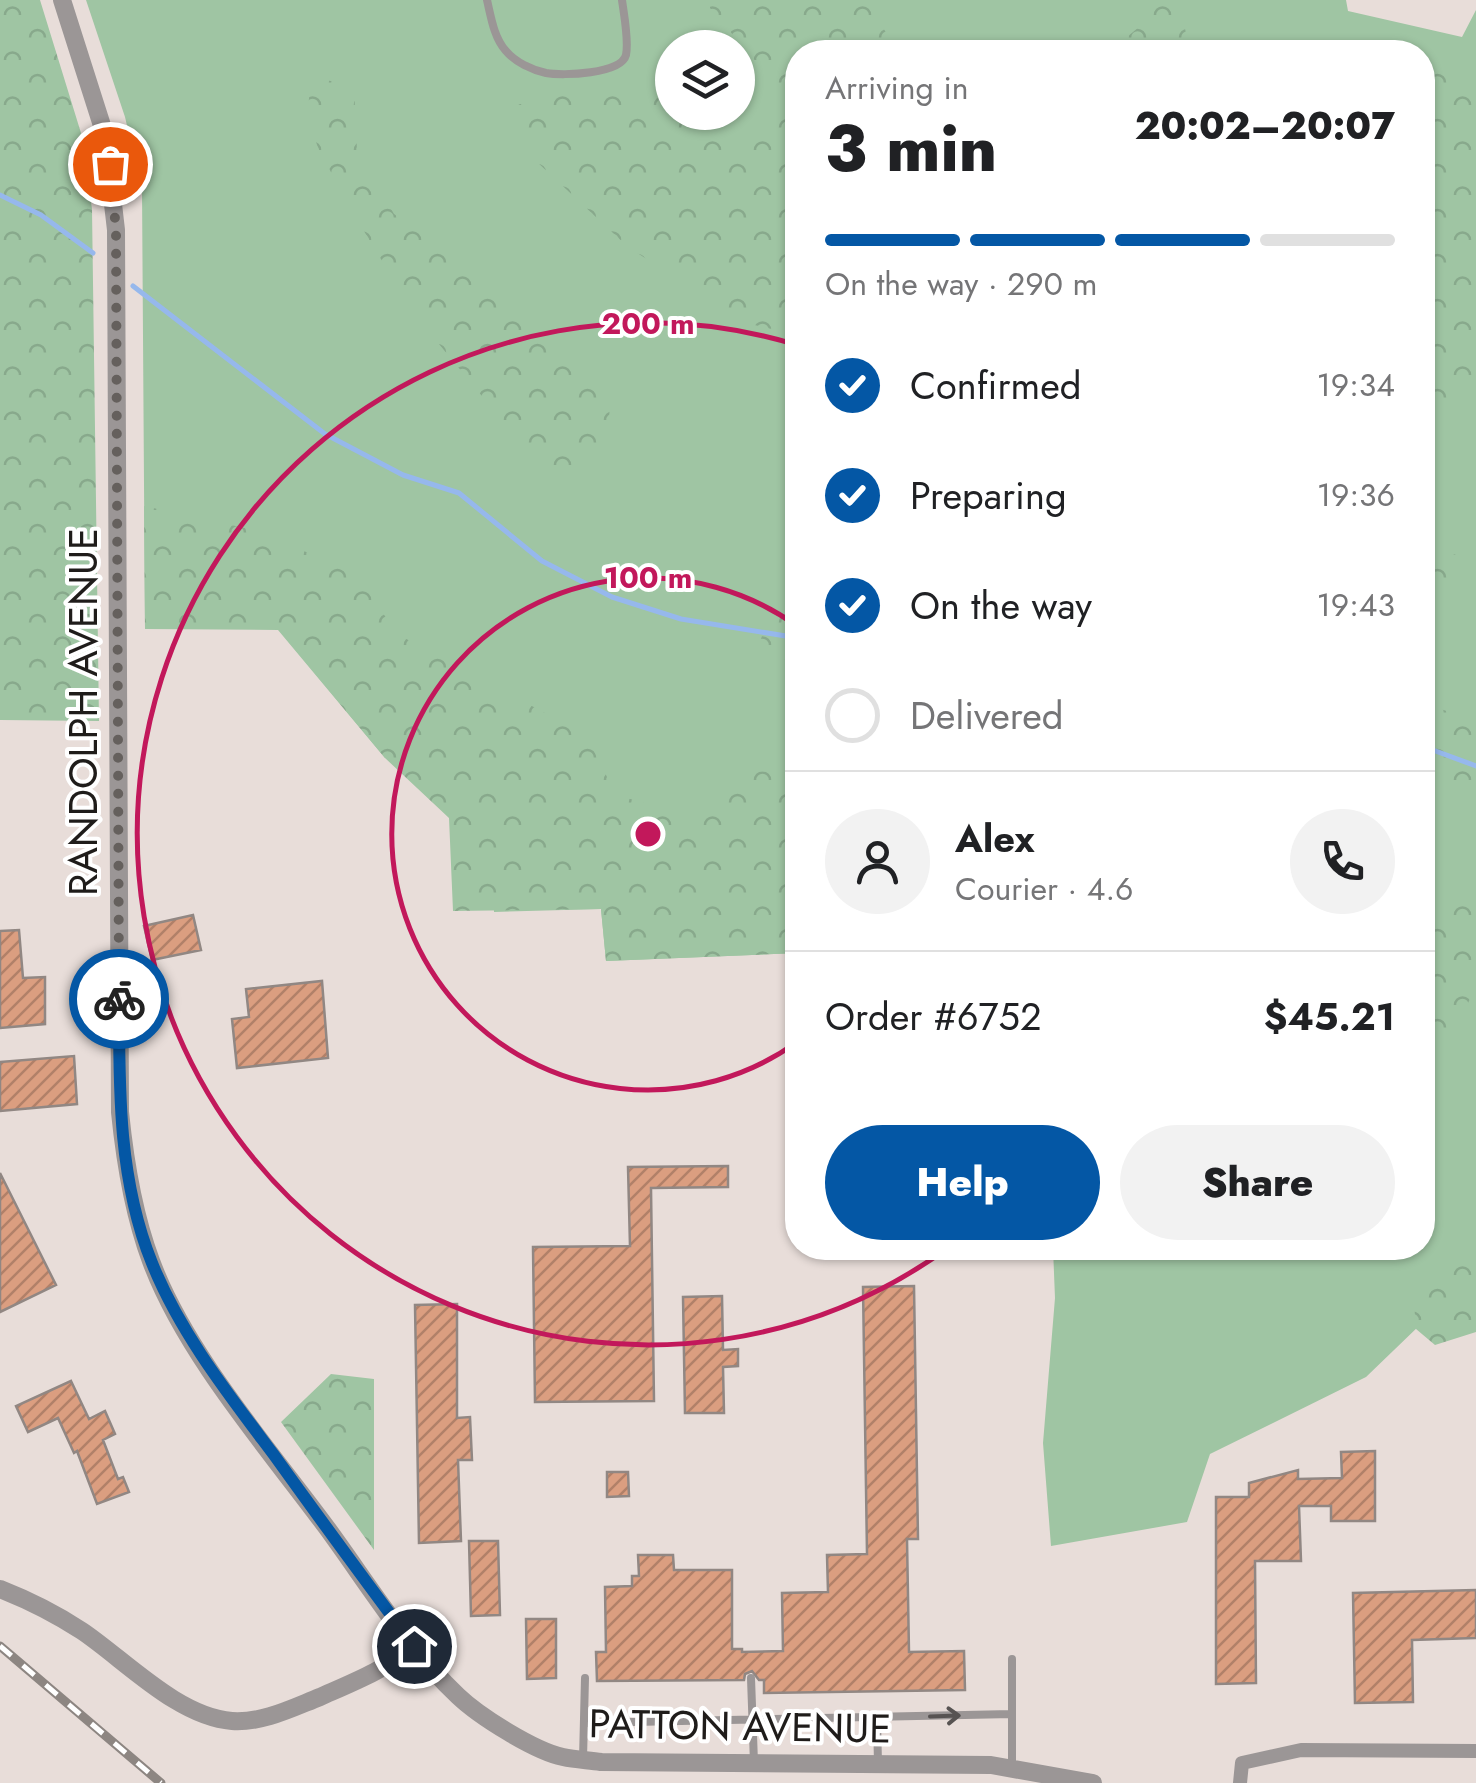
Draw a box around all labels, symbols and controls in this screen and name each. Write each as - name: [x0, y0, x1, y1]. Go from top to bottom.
- map controls: [655, 30, 755, 130]
- button: layers: [655, 30, 755, 130]
- text: Arriving in: [825, 65, 969, 111]
- text: 20:02–20:07: [1135, 98, 1395, 153]
- text: 3 min: [825, 101, 997, 195]
- pin: [68, 122, 153, 207]
- icon: bag: [83, 137, 138, 192]
- text: On the way · 290 m: [825, 261, 1098, 307]
- text: 200 m: [602, 302, 695, 345]
- icon: check: [825, 358, 880, 413]
- text: Confirmed: [910, 358, 1081, 413]
- text: 19:34: [1316, 362, 1395, 408]
- icon: check: [825, 468, 880, 523]
- text: Preparing: [910, 468, 1067, 523]
- text: 19:36: [1317, 472, 1395, 518]
- street label: RANDOLPH AVENUE: [54, 528, 112, 896]
- text: 100 m: [604, 556, 692, 599]
- icon: check: [825, 578, 880, 633]
- text: On the way: [910, 578, 1092, 633]
- text: 19:43: [1316, 582, 1395, 628]
- text: Delivered: [910, 688, 1063, 743]
- button: person: [825, 809, 930, 914]
- button: phone: [1290, 809, 1395, 914]
- text: Alex: [955, 811, 1035, 866]
- centre of rings: [630, 816, 666, 852]
- text: Courier · 4.6: [955, 866, 1133, 912]
- courier: [69, 949, 169, 1049]
- icon: bike: [92, 972, 147, 1027]
- text: Order #6752: [825, 989, 1042, 1044]
- text: $45.21: [1264, 989, 1395, 1044]
- button: Help: [825, 1125, 1100, 1240]
- button: Share: [1120, 1125, 1395, 1240]
- pin: [372, 1604, 457, 1689]
- icon: home: [387, 1619, 442, 1674]
- street label: PATTON AVENUE: [588, 1694, 892, 1758]
- one-way arrow: [928, 1707, 960, 1726]

